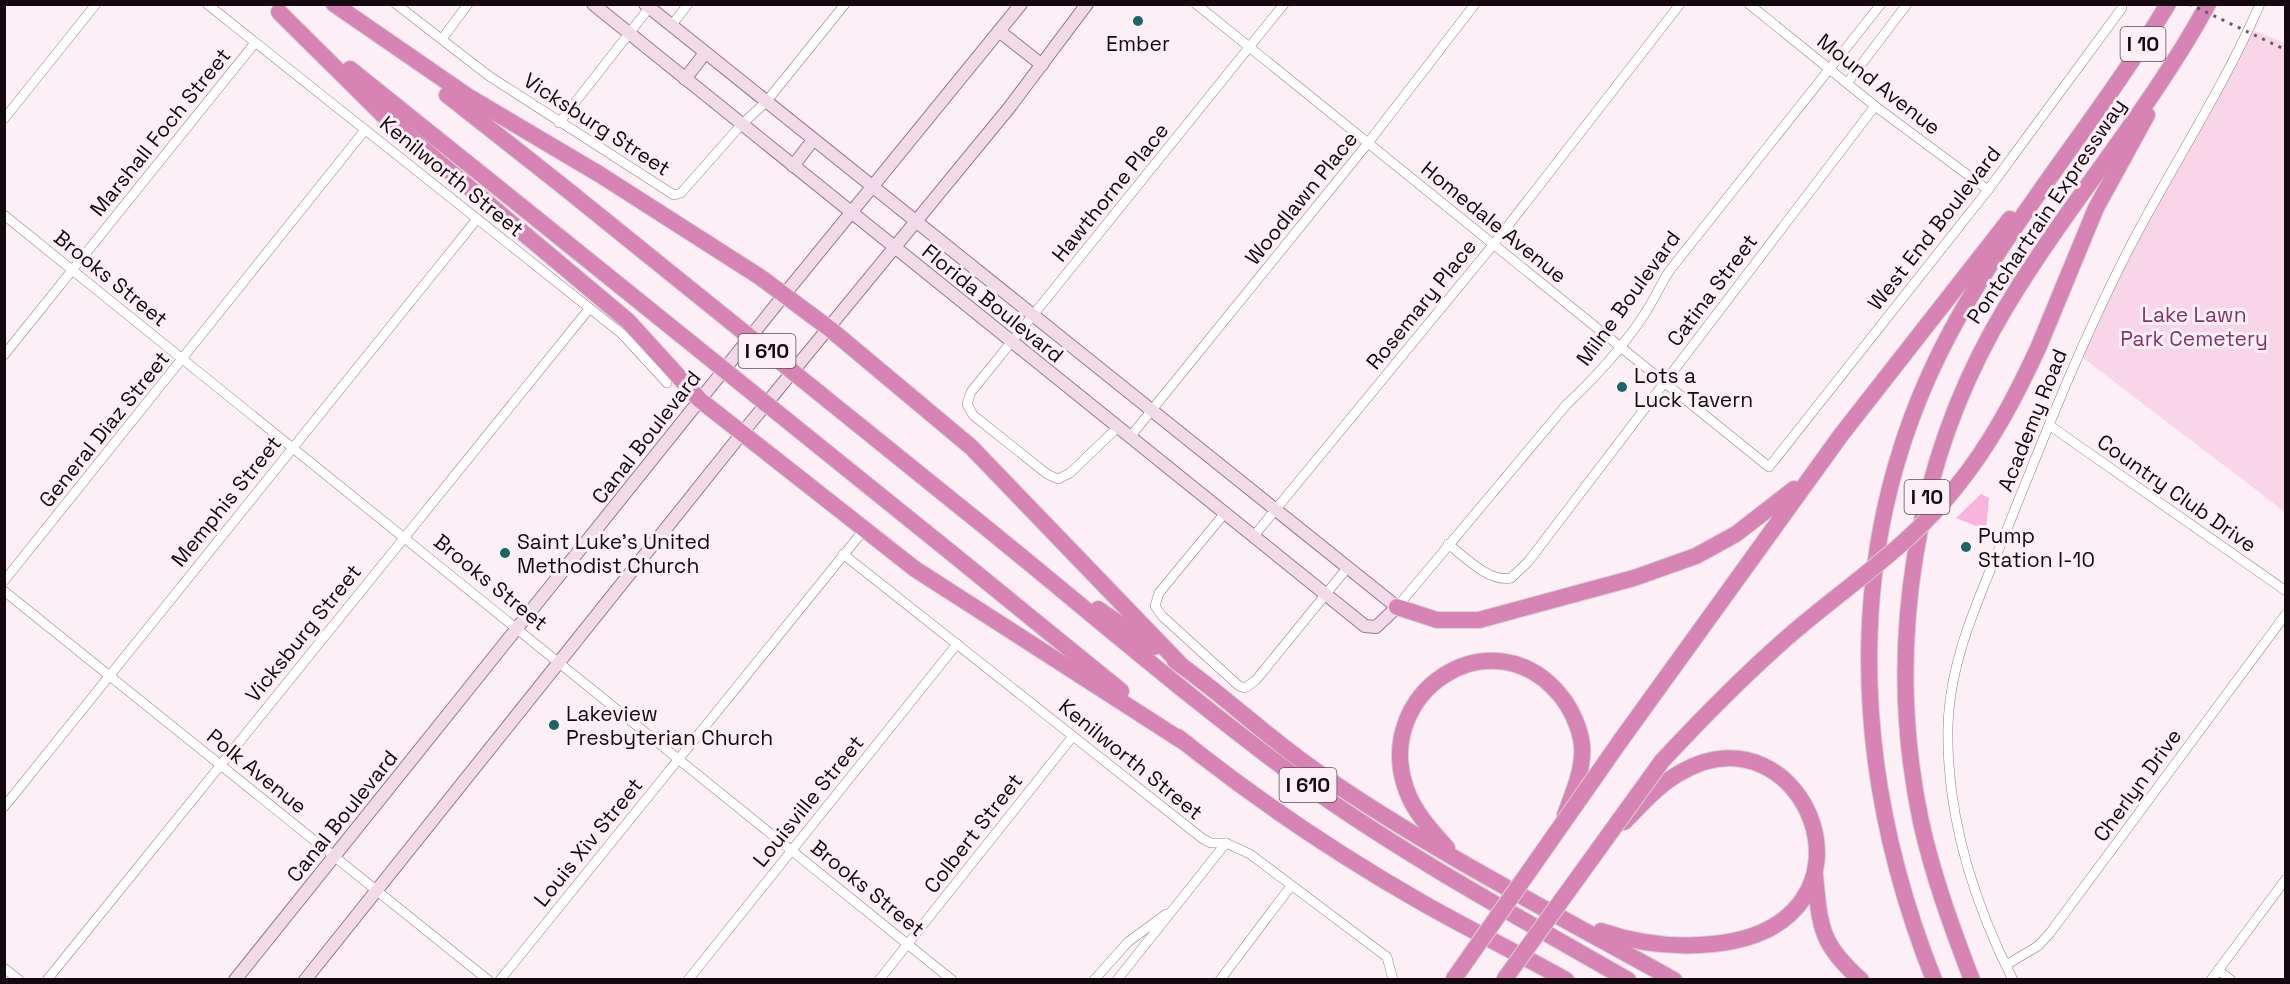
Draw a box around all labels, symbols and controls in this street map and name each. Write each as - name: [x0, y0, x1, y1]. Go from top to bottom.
- marker: Ember: [1131, 14, 1145, 28]
- street label: Mound Avenue: [1812, 27, 1946, 141]
- road number: I 10: [2120, 27, 2166, 61]
- place label: Ember: [1106, 30, 1170, 57]
- street label: Marshall Foch Street: [84, 42, 236, 222]
- street label: Vicksburg Street: [518, 66, 676, 182]
- street label: Pontchartrain Expressway: [1960, 93, 2132, 329]
- street label: Kenilworth Street: [374, 110, 530, 242]
- street label: Hawthorne Place: [1046, 117, 1174, 267]
- street label: Woodlawn Place: [1239, 126, 1363, 270]
- street label: West End Boulevard: [1861, 140, 2007, 316]
- street label: Homedale Avenue: [1416, 155, 1572, 289]
- street label: Brooks Street: [48, 224, 174, 332]
- street label: Milne Boulevard: [1570, 225, 1686, 371]
- street label: Catina Street: [1661, 228, 1763, 352]
- street label: Rosemary Place: [1360, 233, 1482, 375]
- street label: Florida Boulevard: [917, 238, 1069, 368]
- park label: Lake Lawn Park Cemetery: [2120, 301, 2268, 352]
- road number: I 610: [738, 334, 795, 368]
- street label: General Diaz Street: [33, 345, 175, 513]
- street label: Academy Road: [1991, 345, 2073, 495]
- place label: Lots a Luck Tavern: [1634, 362, 1753, 413]
- street label: Canal Boulevard: [585, 365, 707, 509]
- marker: Lots a Luck Tavern: [1615, 380, 1629, 394]
- street label: Country Club Drive: [2092, 428, 2262, 558]
- street label: Memphis Street: [165, 430, 287, 572]
- road number: I 10: [1904, 480, 1950, 514]
- place label: Pump Station I-10: [1978, 522, 2095, 573]
- street label: Brooks Street: [428, 528, 554, 636]
- place label: Saint Luke's United Methodist Church: [517, 528, 710, 579]
- marker: Pump Station I-10: [1959, 540, 1973, 554]
- marker: Saint Luke's United Methodist Church: [498, 546, 512, 560]
- street label: Vicksburg Street: [239, 559, 367, 707]
- street label: Kenilworth Street: [1053, 693, 1209, 825]
- place label: Lakeview Presbyterian Church: [566, 700, 773, 751]
- marker: Lakeview Presbyterian Church: [547, 718, 561, 732]
- street label: Polk Avenue: [201, 722, 313, 820]
- street label: Cherlyn Drive: [2087, 723, 2187, 847]
- street label: Louisville Street: [747, 730, 869, 872]
- street label: Canal Boulevard: [281, 745, 403, 887]
- street label: Colbert Street: [918, 768, 1028, 898]
- road number: I 610: [1280, 768, 1336, 802]
- street label: Louis Xiv Street: [528, 772, 648, 912]
- street label: Brooks Street: [805, 834, 931, 942]

